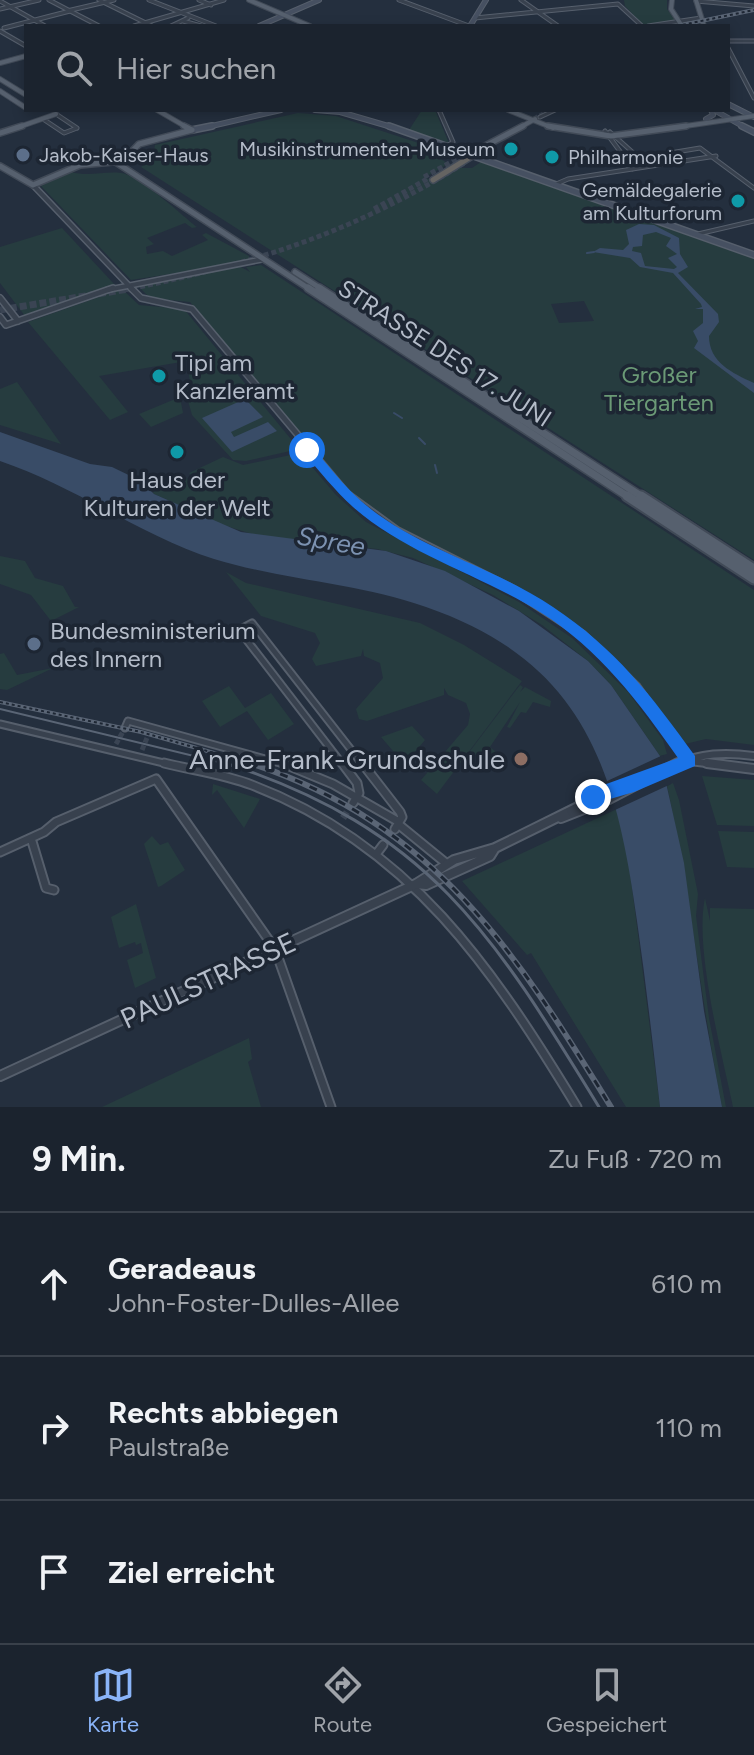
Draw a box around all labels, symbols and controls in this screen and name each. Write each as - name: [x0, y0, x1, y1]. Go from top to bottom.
- search box: [24, 24, 730, 112]
- icon: search: [52, 46, 96, 90]
- text: Hier suchen: [116, 50, 276, 87]
- place label: Musikinstrumenten-Museum: [239, 137, 495, 161]
- marker: Musikinstrumenten-Museum: [502, 140, 520, 158]
- place label: Jakob-Kaiser-Haus: [39, 143, 209, 167]
- place label: Philharmonie: [568, 145, 683, 169]
- marker: Jakob-Kaiser-Haus: [14, 146, 32, 164]
- marker: Philharmonie: [543, 148, 561, 166]
- place label: Gemäldegalerie am Kulturforum: [582, 178, 722, 225]
- marker: Gemäldegalerie am Kulturforum: [729, 192, 747, 210]
- street label: STRASSE DES 17. JUNI: [333, 273, 557, 433]
- place label: Tipi am Kanzleramt: [175, 348, 295, 405]
- park label: Großer Tiergarten: [604, 360, 714, 417]
- marker: Tipi am Kanzleramt: [150, 367, 168, 385]
- route start: [289, 432, 325, 468]
- marker: Haus der Kulturen der Welt: [168, 443, 186, 461]
- place label: Haus der Kulturen der Welt: [84, 465, 271, 522]
- water label: Spree: [294, 519, 368, 563]
- place label: Bundesministerium des Innern: [50, 616, 256, 673]
- marker: Bundesministerium des Innern: [25, 635, 43, 653]
- place label: Anne-Frank-Grundschule: [189, 742, 505, 776]
- marker: Anne-Frank-Grundschule: [512, 750, 530, 768]
- route end: [575, 779, 611, 815]
- street label: PAULSTRASSE: [115, 925, 301, 1035]
- text: 9 Min.: [32, 1139, 126, 1180]
- text: Zu Fuß · 720 m: [548, 1143, 722, 1175]
- text: Geradeaus: [108, 1250, 256, 1287]
- icon: ahead: [32, 1262, 76, 1306]
- text: 610 m: [651, 1268, 722, 1300]
- text: John-Foster-Dulles-Allee: [108, 1287, 400, 1319]
- text: Rechts abbiegen: [108, 1394, 339, 1431]
- icon: right: [32, 1406, 76, 1450]
- text: 110 m: [655, 1412, 722, 1444]
- text: Paulstraße: [108, 1431, 229, 1463]
- icon: arrive: [32, 1550, 76, 1594]
- text: Ziel erreicht: [108, 1554, 275, 1591]
- tab: Karte: [87, 1663, 139, 1738]
- tab: Route: [313, 1663, 372, 1738]
- tab: Gespeichert: [546, 1663, 667, 1738]

